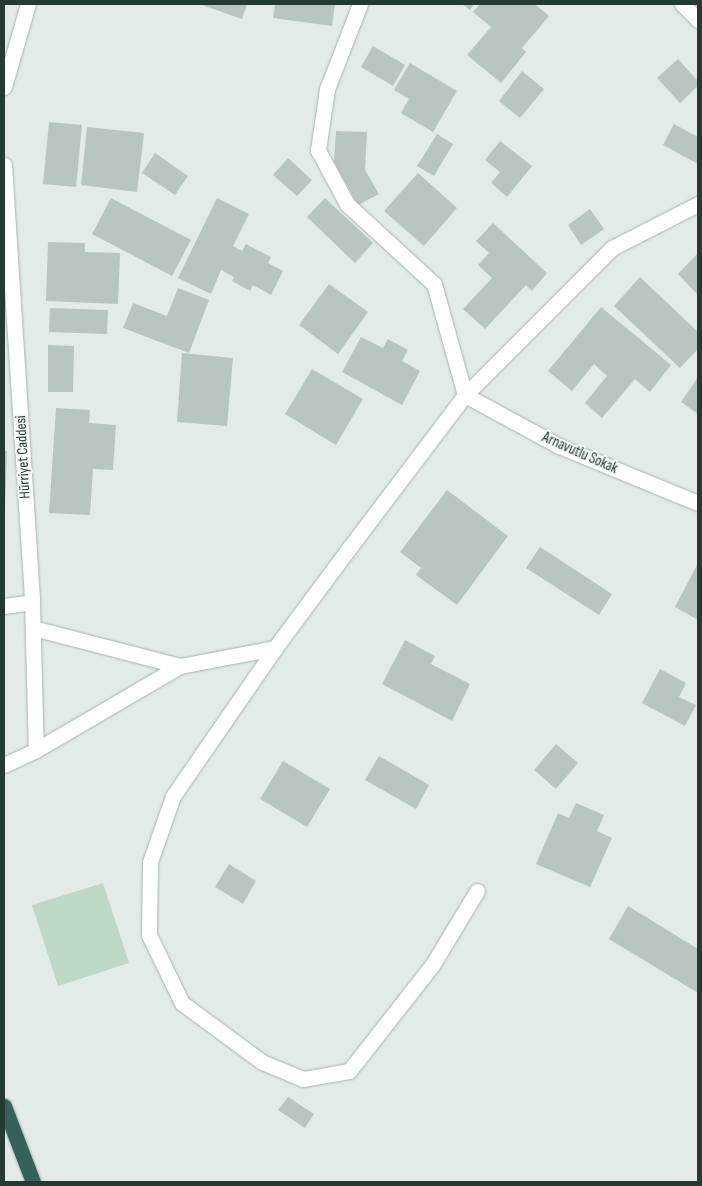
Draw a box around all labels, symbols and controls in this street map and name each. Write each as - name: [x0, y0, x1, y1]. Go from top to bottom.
- street label: Hürriyet Caddesi: [12, 415, 34, 499]
- street label: Arnavutlu Sokak: [539, 428, 621, 478]

